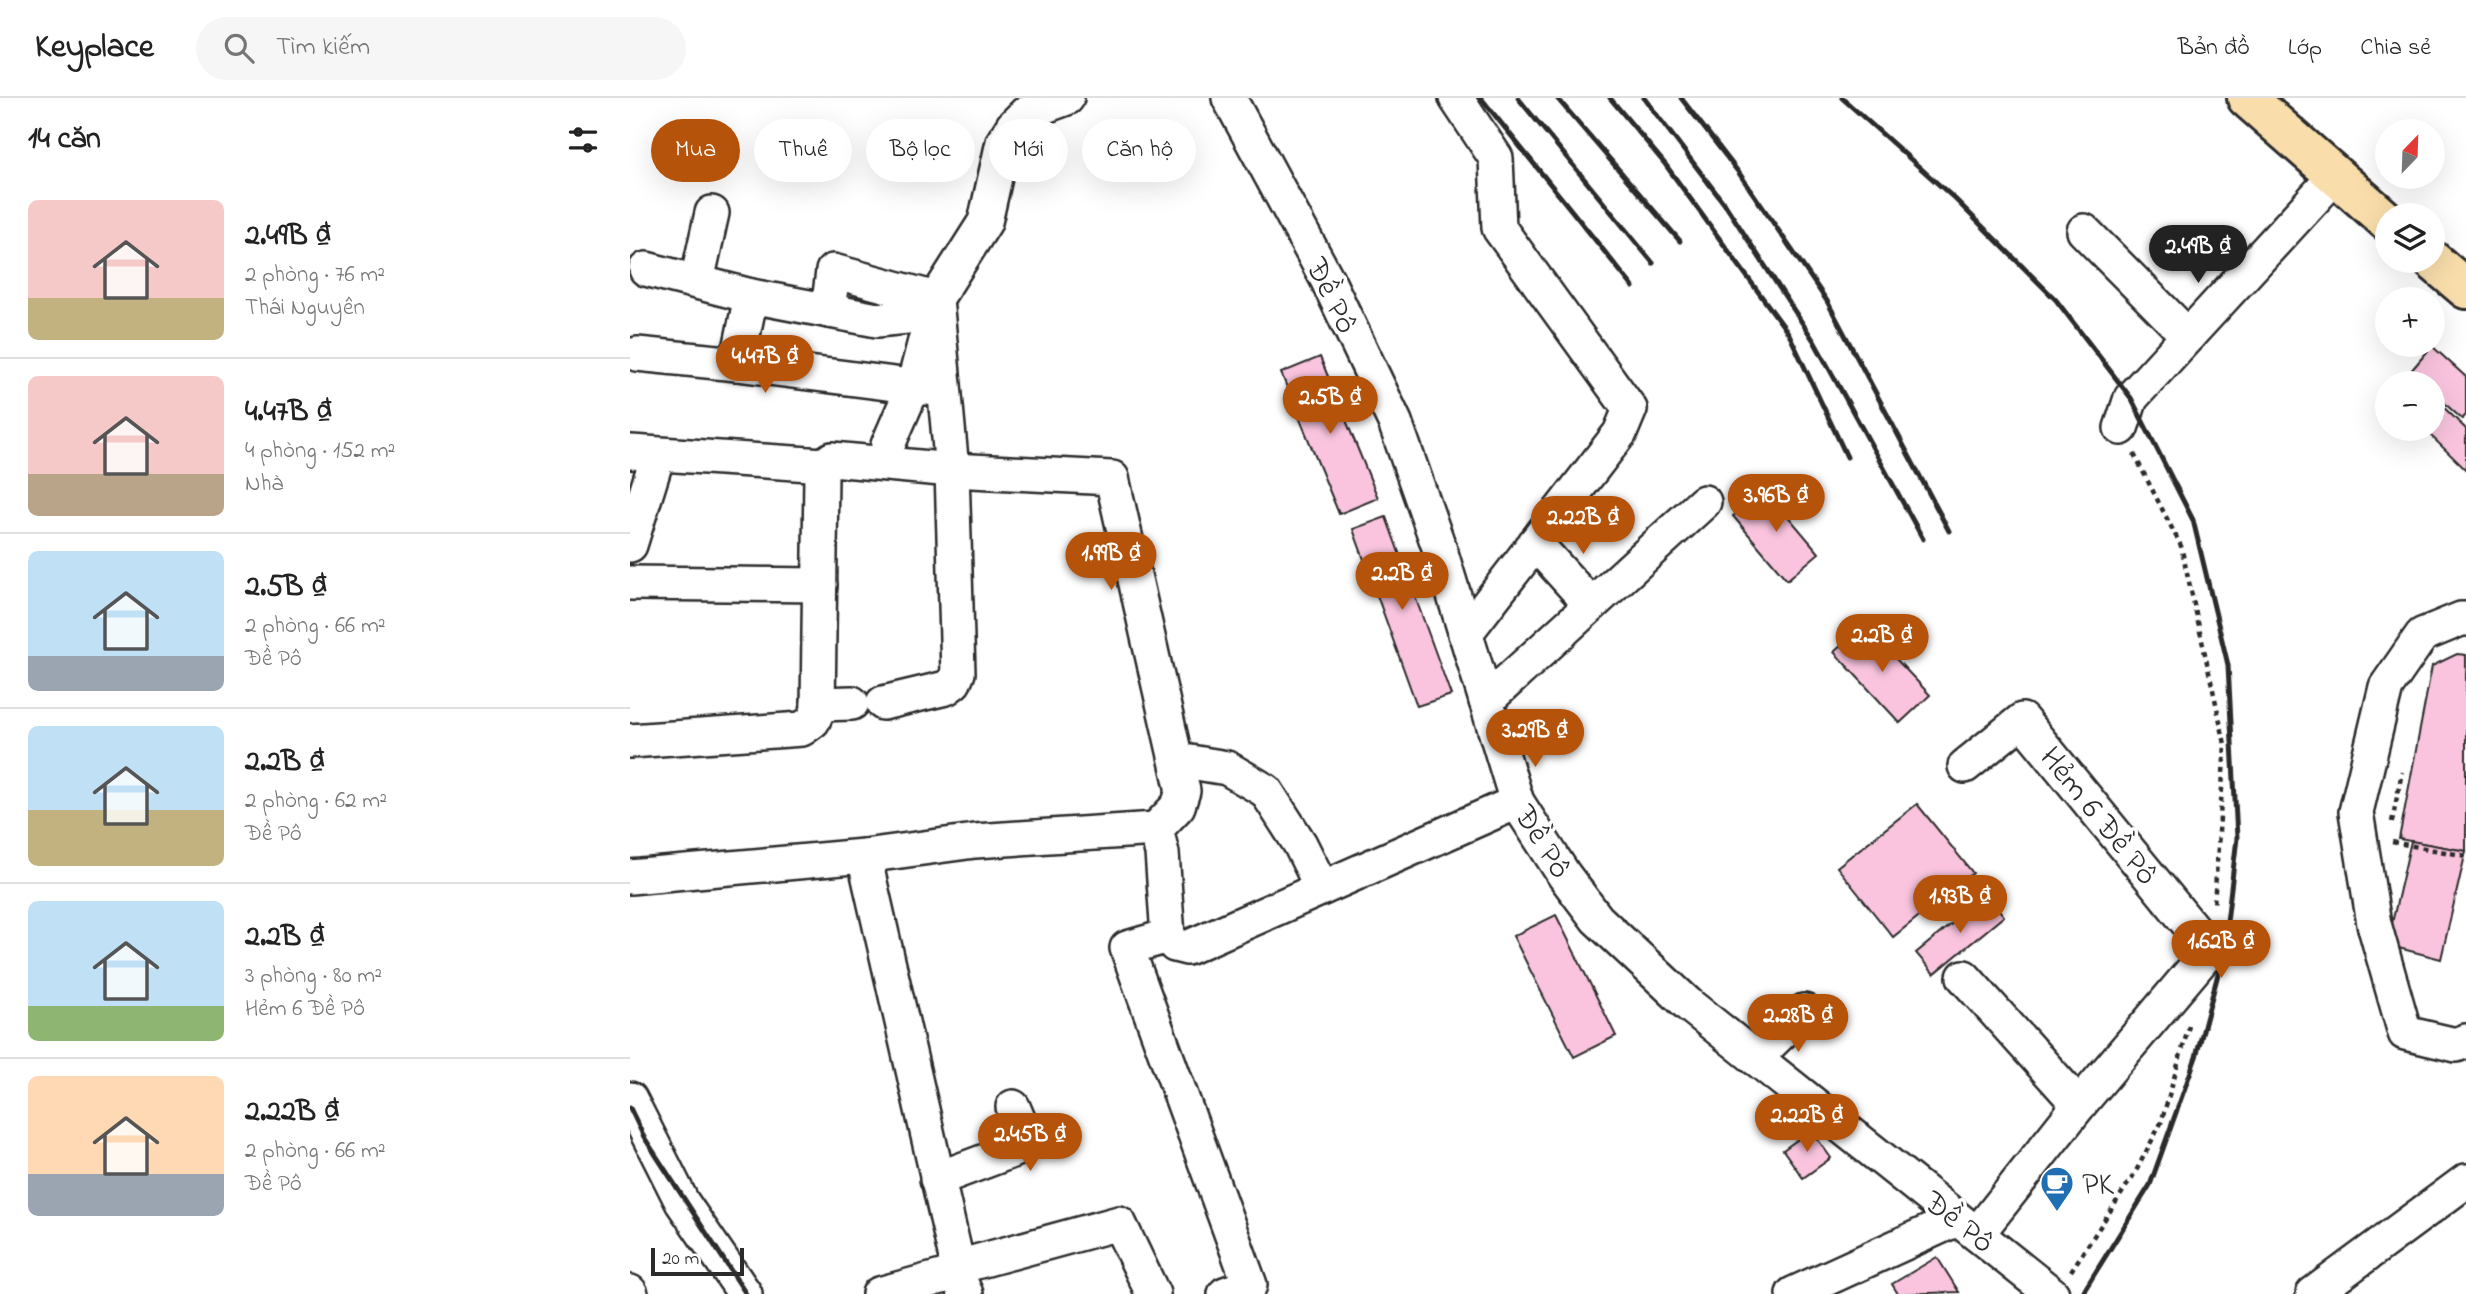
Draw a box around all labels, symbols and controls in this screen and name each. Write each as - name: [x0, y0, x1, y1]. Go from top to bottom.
- search box: [196, 17, 686, 80]
- text: Keyplace: [35, 24, 154, 72]
- icon: search: [220, 29, 258, 67]
- text: Tìm kiếm: [276, 29, 370, 67]
- text: Bản đồ: [2178, 31, 2250, 66]
- text: Lớp: [2288, 31, 2322, 66]
- text: Chia sẻ: [2360, 31, 2431, 66]
- text: 14 căn: [28, 118, 101, 162]
- chip: Mua: [651, 119, 740, 182]
- chip: Thuê: [754, 119, 852, 182]
- chip: Bộ lọc: [866, 119, 975, 182]
- chip: Mới: [989, 119, 1068, 182]
- chip: Căn hộ: [1082, 119, 1196, 182]
- north arrow: [2375, 119, 2445, 189]
- map controls: [2375, 119, 2445, 441]
- icon: filters: [564, 121, 602, 159]
- button: layers: [2375, 203, 2445, 273]
- text: 2.49B ₫: [245, 215, 331, 259]
- pin: 2.49B ₫: [2133, 226, 2263, 285]
- icon: home: [84, 228, 168, 312]
- text: 2.49B ₫: [2165, 231, 2231, 264]
- street label: Đề Pô: [1291, 250, 1368, 342]
- text: 2 phòng · 76 m²: [245, 259, 385, 292]
- button: +: [2375, 287, 2445, 357]
- text: Thái Nguyên: [245, 292, 365, 325]
- pin: 4.47B ₫: [700, 336, 830, 395]
- text: 4.47B ₫: [732, 341, 798, 374]
- button: −: [2375, 371, 2445, 441]
- pin: 2.5B ₫: [1273, 376, 1387, 436]
- text: 2.5B ₫: [1299, 382, 1361, 415]
- text: 4.47B ₫: [245, 391, 332, 435]
- icon: home: [84, 404, 168, 488]
- text: 4 phòng · 152 m²: [245, 435, 395, 468]
- text: Nhà: [245, 468, 283, 501]
- pin: 3.96B ₫: [1711, 474, 1841, 534]
- text: 3.96B ₫: [1744, 480, 1808, 513]
- pin: 2.22B ₫: [1518, 496, 1648, 556]
- text: 2.22B ₫: [1547, 502, 1619, 535]
- pin: 1.99B ₫: [1046, 532, 1176, 592]
- text: 1.99B ₫: [1081, 538, 1141, 571]
- pin: 2.2B ₫: [1345, 552, 1459, 612]
- text: 2.2B ₫: [1372, 558, 1432, 591]
- text: 2.5B ₫: [245, 566, 327, 610]
- icon: home: [84, 579, 168, 663]
- text: 2 phòng · 66 m²: [245, 610, 386, 643]
- pin: 2.2B ₫: [1825, 614, 1939, 674]
- text: 2.2B ₫: [1852, 620, 1912, 653]
- text: Đề Pô: [245, 643, 302, 676]
- pin: 3.29B ₫: [1470, 710, 1600, 769]
- text: 3.29B ₫: [1502, 715, 1568, 748]
- street label: Hẻm 6 Đề Pô: [2026, 738, 2168, 897]
- text: 2.2B ₫: [245, 741, 324, 785]
- icon: home: [84, 754, 168, 838]
- text: 2 phòng · 62 m²: [245, 785, 387, 818]
- street label: Đề Pô: [1500, 796, 1582, 889]
- text: Đề Pô: [245, 818, 302, 851]
- pin: 1.93B ₫: [1895, 876, 2025, 935]
- text: 1.93B ₫: [1929, 881, 1991, 914]
- text: 2.2B ₫: [245, 916, 324, 960]
- pin: 1.62B ₫: [2156, 920, 2286, 980]
- text: 1.62B ₫: [2188, 926, 2254, 959]
- icon: home: [84, 929, 168, 1013]
- text: 3 phòng · 80 m²: [245, 960, 382, 993]
- text: Hẻm 6 Đề Pô: [245, 993, 365, 1026]
- pin: 2.28B ₫: [1733, 995, 1863, 1054]
- text: 2.28B ₫: [1763, 1000, 1833, 1033]
- text: 2.22B ₫: [245, 1091, 339, 1135]
- pin: 2.22B ₫: [1742, 1094, 1872, 1154]
- text: 2.22B ₫: [1771, 1100, 1843, 1133]
- icon: home: [84, 1104, 168, 1188]
- pin: 2.45B ₫: [965, 1114, 1095, 1173]
- text: 2.45B ₫: [994, 1119, 1066, 1152]
- text: 2 phòng · 66 m²: [245, 1135, 386, 1168]
- place label: PK: [2082, 1163, 2115, 1210]
- cafe icon: PK: [2038, 1164, 2076, 1213]
- text: Đề Pô: [245, 1168, 302, 1201]
- street label: Đề Pô: [1911, 1180, 2003, 1267]
- scale bar: [651, 1245, 744, 1277]
- text: 20 m: [662, 1246, 699, 1273]

